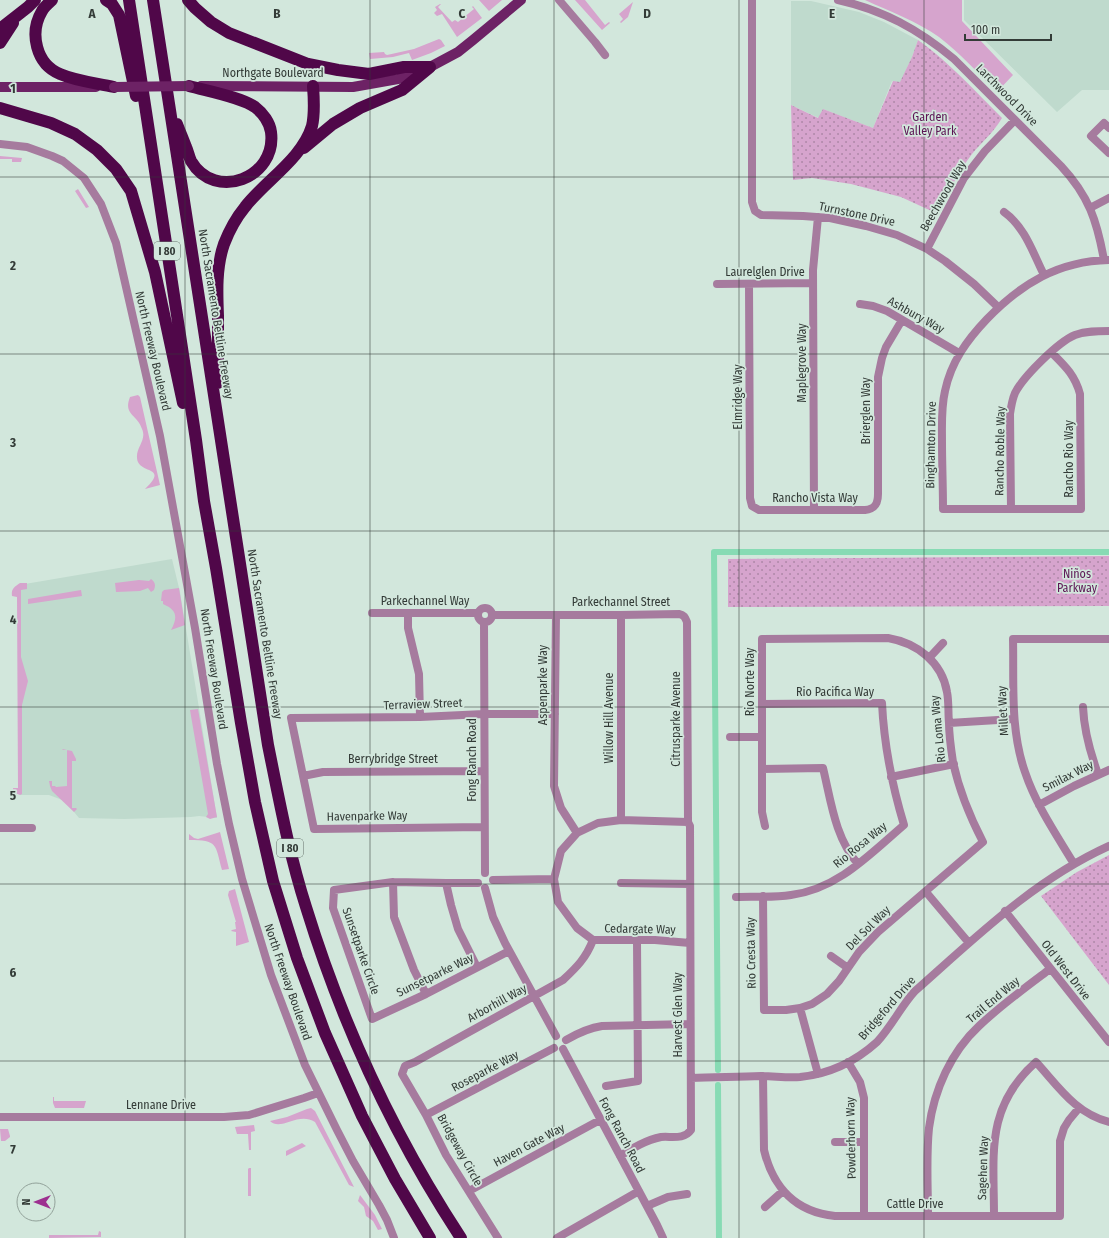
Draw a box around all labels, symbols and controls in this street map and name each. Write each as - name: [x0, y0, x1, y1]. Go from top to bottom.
- text: A: [87, 6, 96, 21]
- text: B: [273, 6, 281, 21]
- text: C: [459, 6, 466, 21]
- text: D: [643, 6, 651, 21]
- text: E: [829, 6, 835, 21]
- scale bar: [965, 16, 1051, 42]
- text: 100 m: [971, 23, 1000, 37]
- street label: Larchwood Drive: [973, 61, 1041, 129]
- street label: Northgate Boulevard: [222, 66, 324, 80]
- text: 1: [10, 81, 16, 96]
- park label: Garden Valley Park: [903, 110, 957, 138]
- street label: Beechwood Way: [917, 158, 969, 234]
- street label: Turnstone Drive: [818, 199, 896, 229]
- street label: North Sacramento Beltline Freeway: [196, 228, 236, 401]
- road number: I 80: [154, 242, 180, 260]
- text: 2: [9, 258, 16, 273]
- street label: Laurelglen Drive: [725, 265, 805, 279]
- street label: North Freeway Boulevard: [132, 290, 174, 412]
- street label: Ashbury Way: [885, 294, 947, 337]
- street label: Maplegrove Way: [795, 323, 809, 403]
- street label: Elmridge Way: [731, 364, 745, 430]
- street label: Brierglen Way: [859, 377, 873, 445]
- street label: Binghamton Drive: [923, 401, 939, 489]
- street label: Rancho Roble Way: [992, 405, 1008, 496]
- street label: Rancho Rio Way: [1062, 420, 1076, 498]
- text: 3: [9, 435, 16, 450]
- street label: Rancho Vista Way: [772, 491, 858, 505]
- street label: North Sacramento Beltline Freeway: [245, 548, 285, 721]
- park label: Niños Parkway: [1057, 567, 1098, 595]
- street label: Parkechannel Way: [381, 594, 470, 608]
- street label: Parkechannel Street: [572, 595, 670, 609]
- street label: North Freeway Boulevard: [198, 607, 230, 731]
- text: 4: [10, 612, 17, 627]
- street label: Aspenparke Way: [536, 644, 550, 725]
- street label: Rio Norte Way: [743, 647, 757, 716]
- street label: Citrusparke Avenue: [669, 671, 683, 767]
- street label: Willow Hill Avenue: [602, 673, 616, 763]
- street label: Rio Pacifica Way: [796, 685, 875, 699]
- street label: Millet Way: [995, 685, 1011, 736]
- street label: Rio Loma Way: [927, 694, 948, 763]
- street label: Terraview Street: [383, 696, 463, 712]
- street label: Fong Ranch Road: [465, 718, 479, 802]
- street label: Berrybridge Street: [348, 752, 438, 766]
- street label: Smilax Way: [1040, 757, 1096, 795]
- text: 5: [10, 788, 16, 803]
- street label: Havenparke Way: [326, 808, 408, 824]
- street label: Rio Rosa Way: [830, 819, 890, 871]
- road number: I 80: [277, 839, 303, 857]
- street label: Del Sol Way: [843, 903, 893, 953]
- street label: Sunsetparke Circle: [340, 906, 382, 996]
- street label: Rio Cresta Way: [743, 916, 759, 989]
- street label: Cedargate Way: [604, 921, 677, 937]
- street label: North Freeway Boulevard: [261, 922, 315, 1042]
- street label: Old West Drive: [1038, 937, 1094, 1003]
- street label: Sunsetparke Way: [394, 950, 476, 1000]
- text: 6: [10, 965, 17, 980]
- street label: Harvest Glen Way: [671, 972, 685, 1058]
- street label: Bridgeford Drive: [855, 973, 919, 1043]
- street label: Trail End Way: [964, 973, 1023, 1026]
- street label: Arborhill Way: [465, 981, 530, 1025]
- street label: Roseparke Way: [449, 1047, 522, 1095]
- street label: Fong Ranch Road: [596, 1095, 648, 1175]
- street label: Powderhorn Way: [843, 1096, 859, 1179]
- street label: Lennane Drive: [126, 1098, 196, 1112]
- street label: Bridgeway Circle: [434, 1111, 486, 1189]
- street label: Haven Gate Way: [491, 1120, 567, 1170]
- street label: Sagehen Way: [975, 1135, 991, 1200]
- text: 7: [10, 1142, 16, 1157]
- north arrow: [16, 1182, 56, 1222]
- street label: Cattle Drive: [887, 1197, 943, 1211]
- text: N: [20, 1199, 33, 1205]

